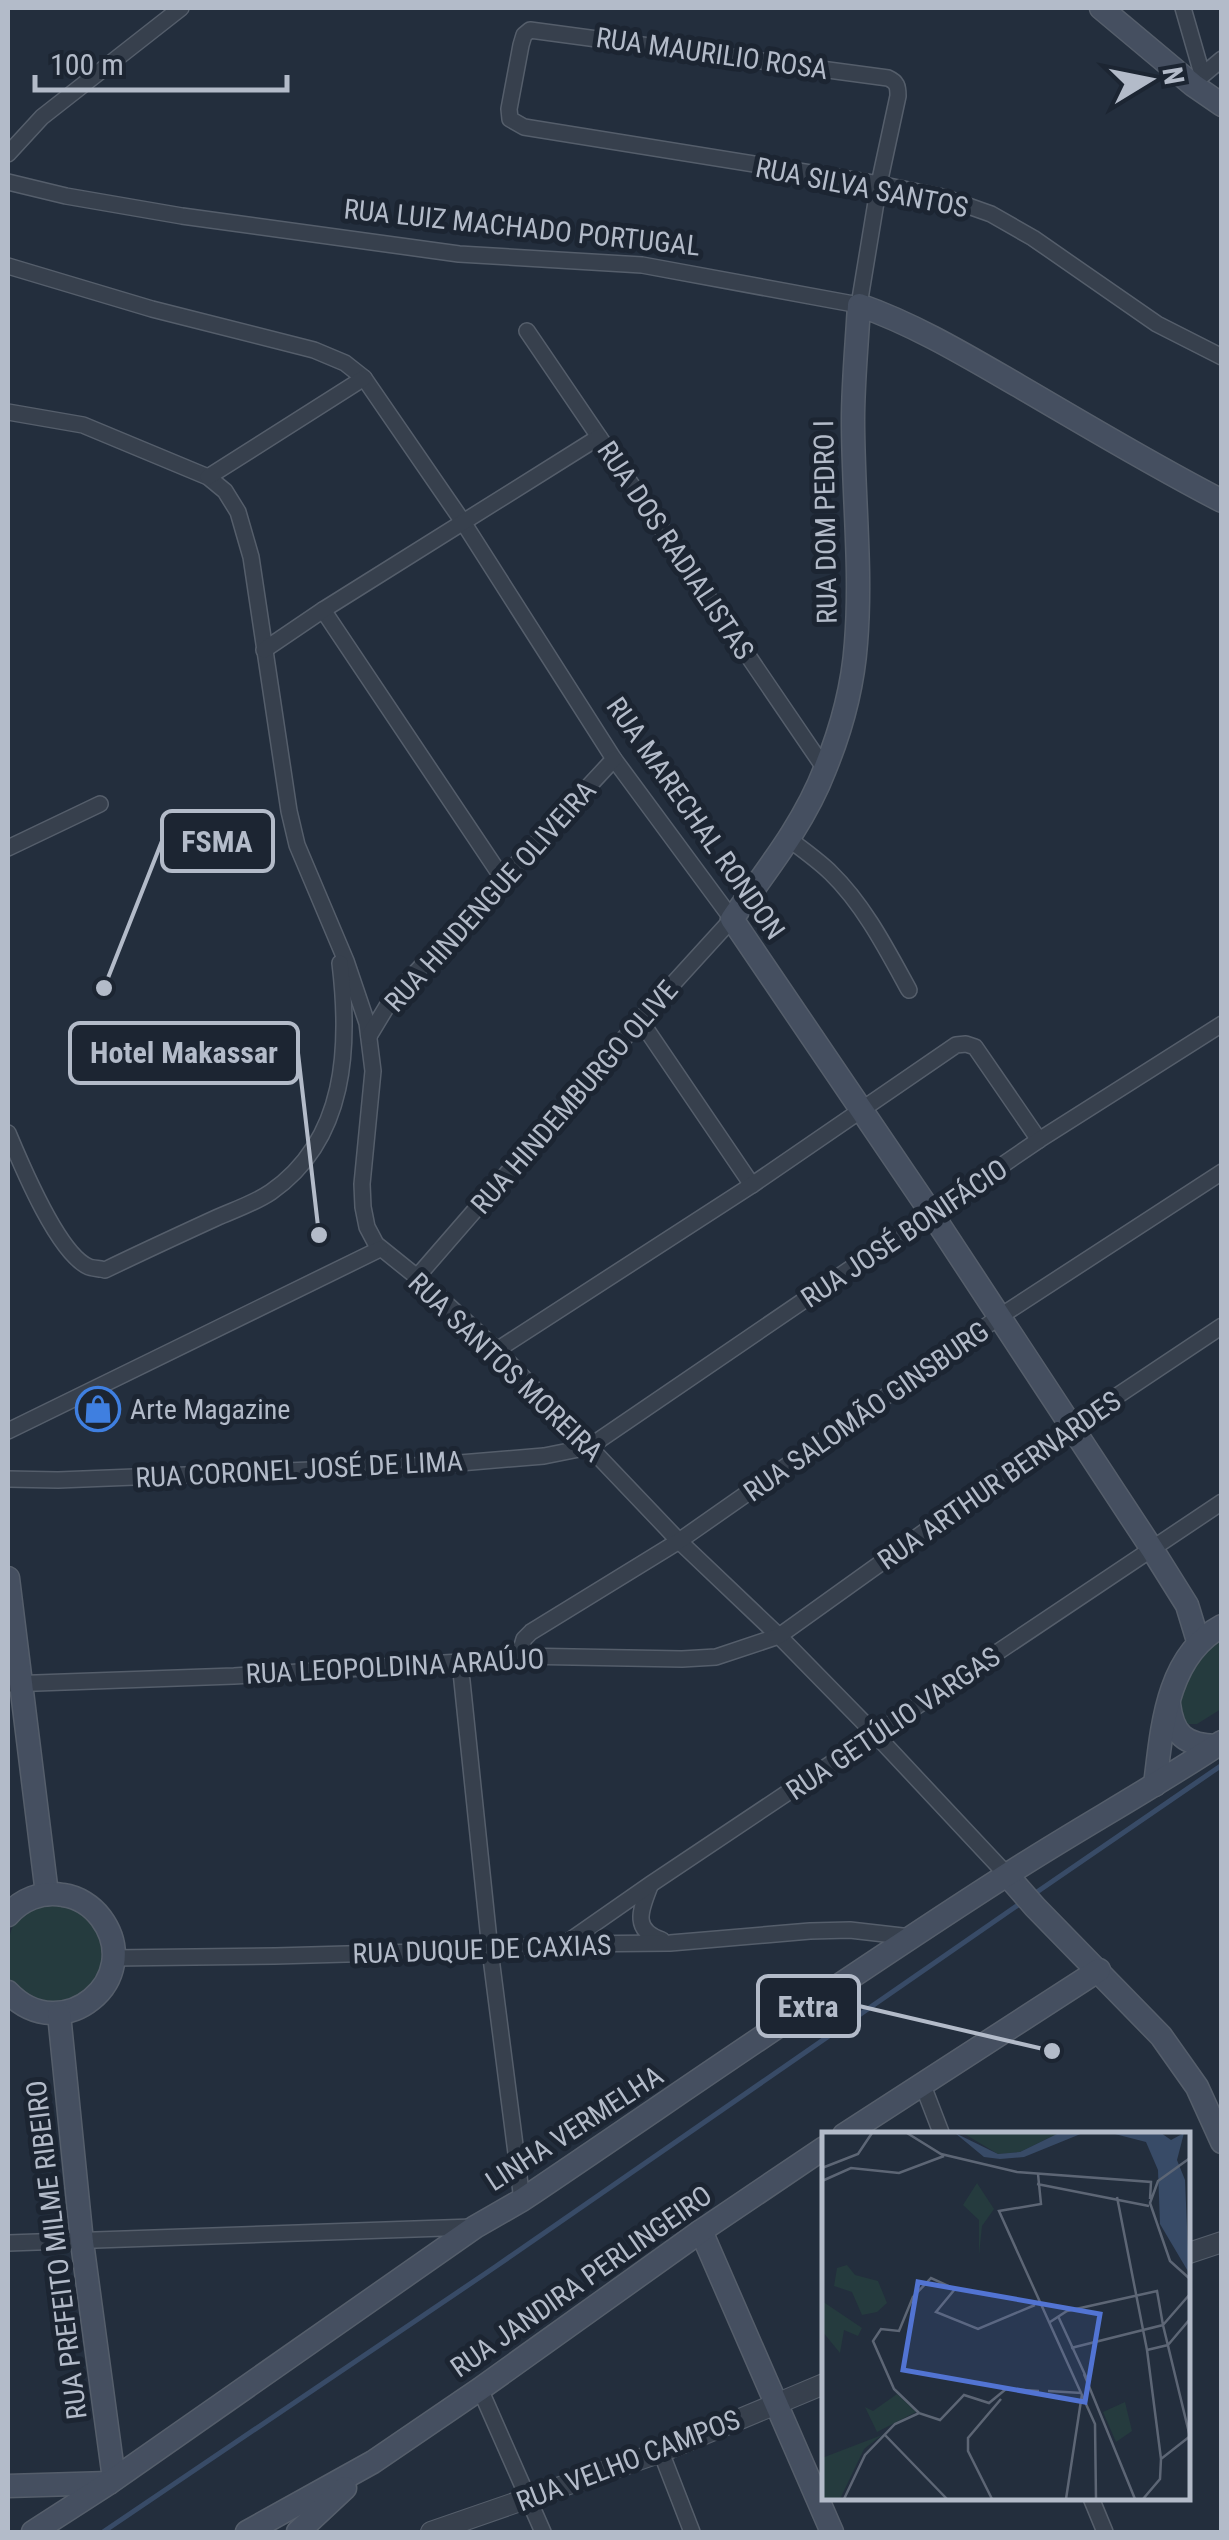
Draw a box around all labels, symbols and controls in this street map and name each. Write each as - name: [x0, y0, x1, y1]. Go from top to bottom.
- street label: RUA MAURILIO ROSA: [594, 21, 830, 86]
- scale bar: [35, 30, 288, 92]
- north arrow: [1099, 30, 1199, 130]
- text: 100 m: [50, 47, 124, 82]
- text: N: [1155, 64, 1191, 87]
- street label: RUA SILVA SANTOS: [753, 151, 971, 224]
- street label: RUA LUIZ MACHADO PORTUGAL: [342, 192, 702, 263]
- street label: RUA DOM PEDRO I: [807, 420, 844, 624]
- street label: RUA DOS RADIALISTAS: [590, 435, 761, 666]
- street label: RUA MARECHAL RONDON: [600, 691, 792, 946]
- street label: RUA HINDENGUE OLIVEIRA: [378, 774, 603, 1019]
- callout: FSMA: [162, 811, 273, 871]
- text: FSMA: [181, 824, 253, 859]
- street label: RUA HINDEMBURGO OLIVE: [464, 974, 685, 1221]
- callout: Hotel Makassar: [70, 1023, 298, 1083]
- text: Hotel Makassar: [90, 1035, 278, 1070]
- street label: RUA JOSÉ BONIFÁCIO: [795, 1152, 1014, 1315]
- street label: RUA SANTOS MOREIRA: [402, 1266, 610, 1469]
- street label: RUA SALOMÃO GINSBURG: [738, 1314, 995, 1508]
- street label: RUA ARTHUR BERNARDES: [872, 1384, 1127, 1577]
- shop icon: Arte Magazine: [75, 1386, 121, 1432]
- place label: Arte Magazine: [130, 1393, 290, 1426]
- street label: RUA CORONEL JOSÉ DE LIMA: [135, 1444, 464, 1495]
- street label: RUA GETÚLIO VARGAS: [780, 1640, 1006, 1807]
- street label: RUA LEOPOLDINA ARAÚJO: [245, 1642, 545, 1691]
- street label: RUA DUQUE DE CAXIAS: [352, 1928, 612, 1971]
- callout: Extra: [758, 1976, 859, 2036]
- text: Extra: [777, 1989, 839, 2024]
- street label: LINHA VERMELHA: [480, 2059, 669, 2198]
- street label: RUA PREFEITO MILME RIBEIRO: [19, 2079, 94, 2421]
- inset map: [822, 2132, 1189, 2500]
- street label: RUA JANDIRA PERLINGEIRO: [444, 2179, 718, 2384]
- street label: RUA VELHO CAMPOS: [512, 2403, 744, 2518]

